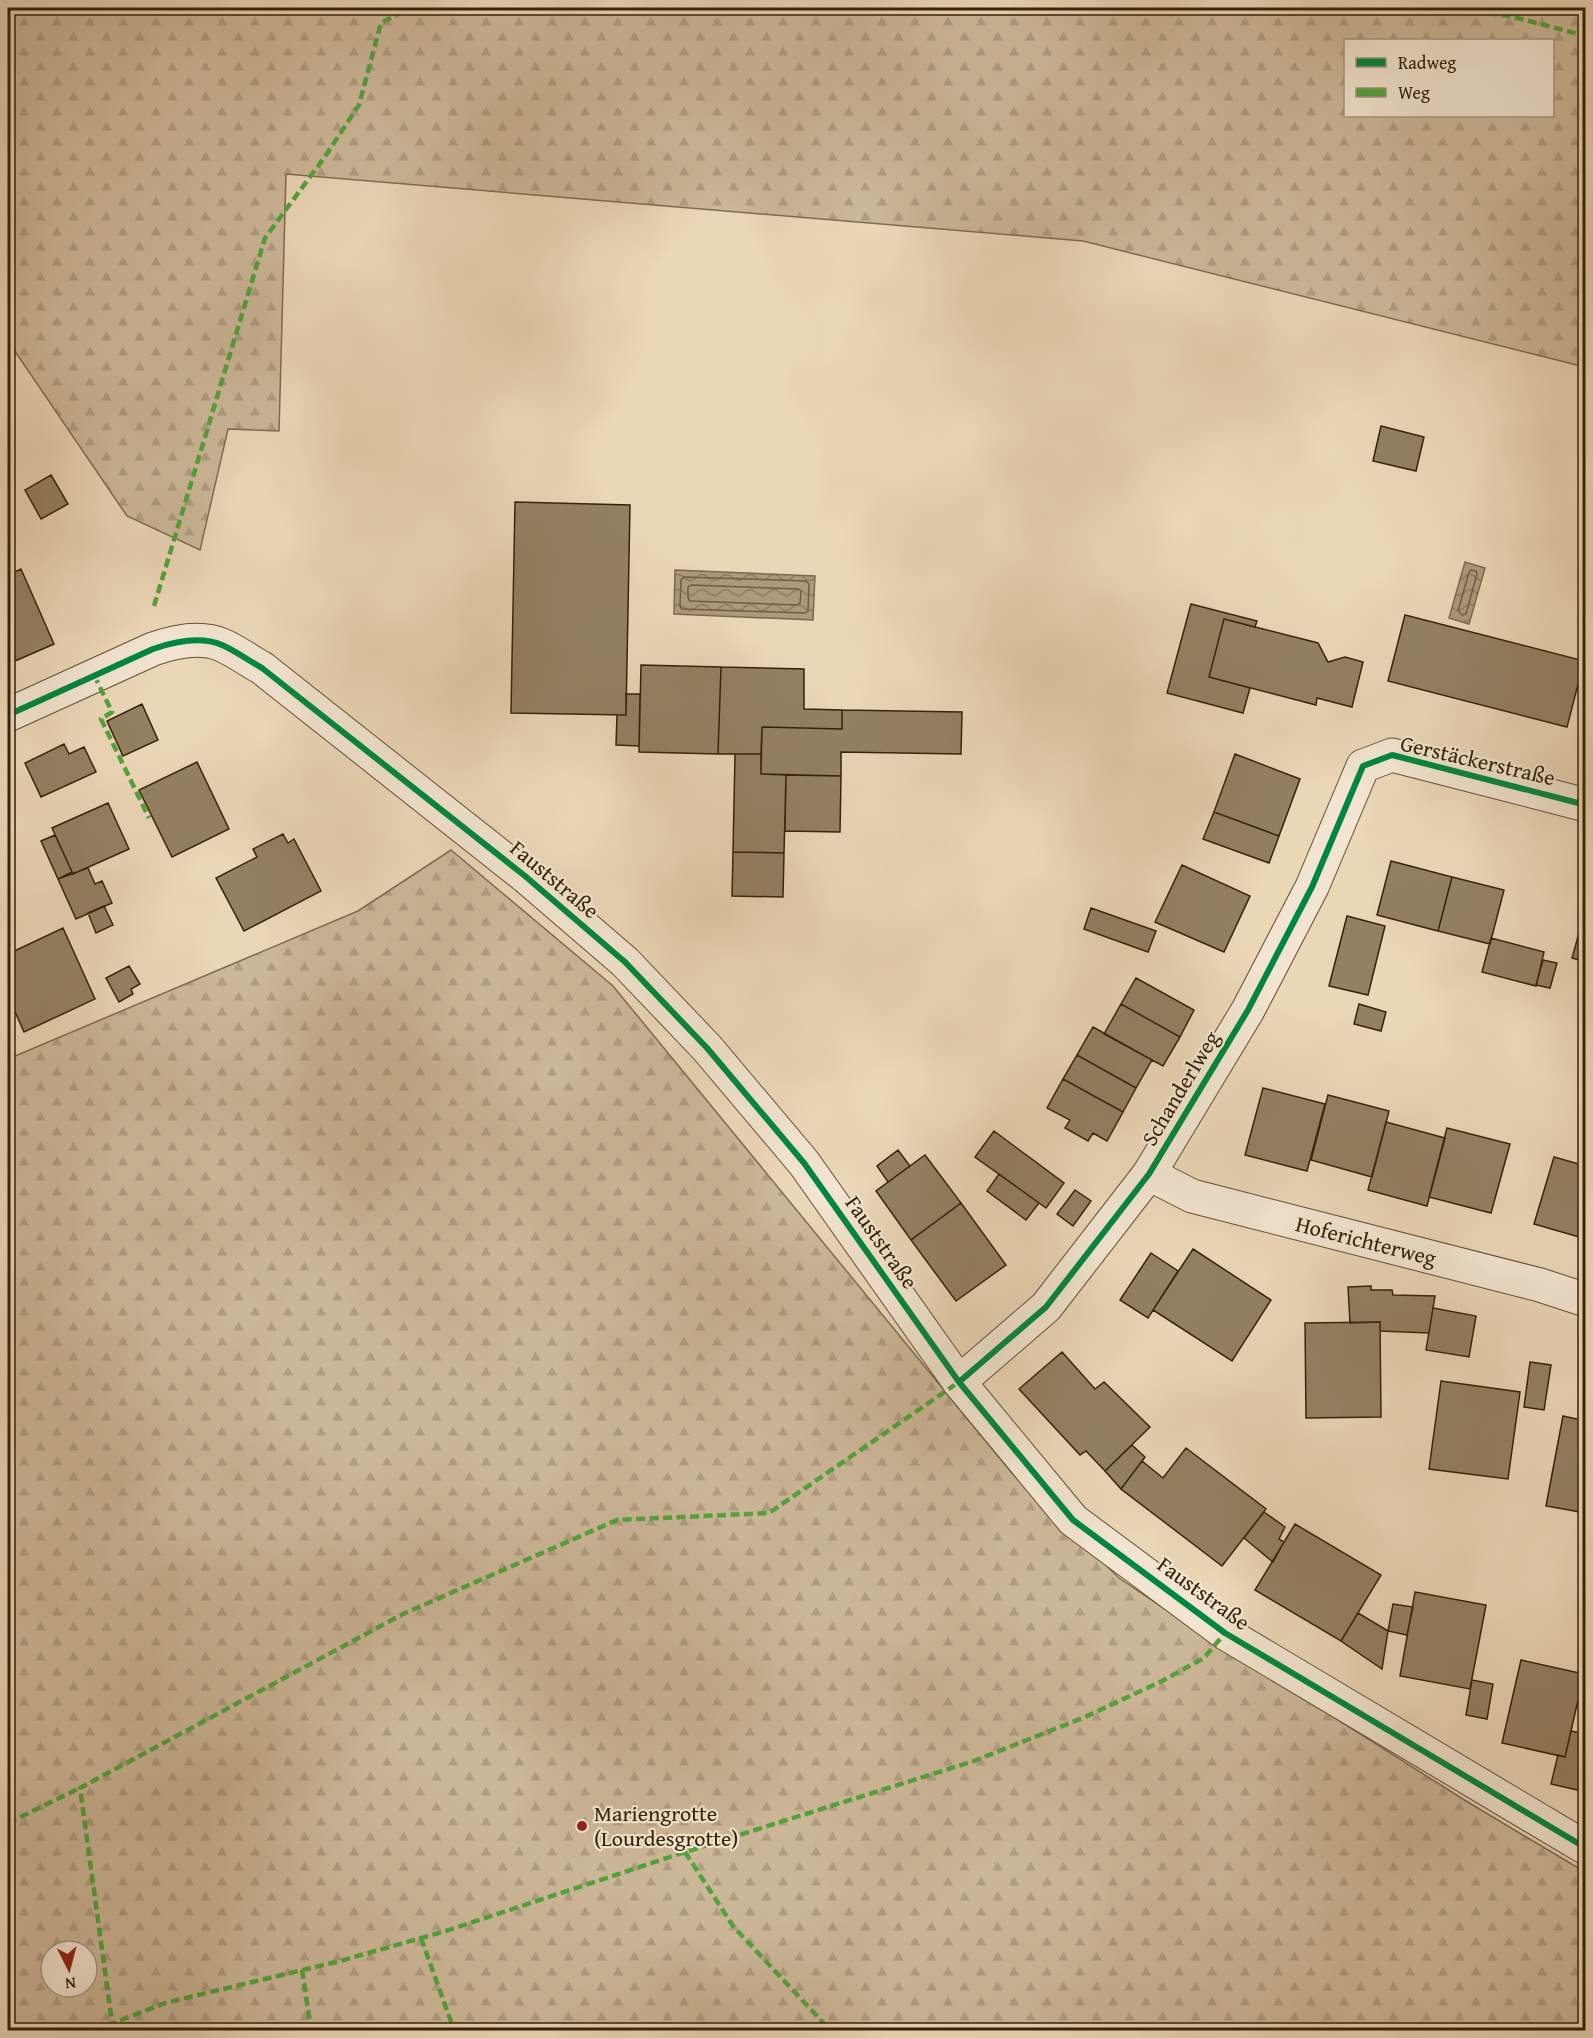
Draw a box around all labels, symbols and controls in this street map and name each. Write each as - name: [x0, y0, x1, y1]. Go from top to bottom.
- legend: [1344, 39, 1554, 117]
- text: Radweg: [1398, 49, 1456, 76]
- text: Weg: [1398, 79, 1430, 106]
- street label: Gerstäckerstraße: [1398, 727, 1558, 793]
- street label: Fauststraße: [503, 832, 607, 926]
- street label: Schanderlweg: [1133, 1024, 1227, 1152]
- street label: Fauststraße: [838, 1189, 926, 1295]
- street label: Hoferichterweg: [1292, 1207, 1440, 1274]
- street label: Fauststraße: [1151, 1548, 1257, 1638]
- place label: Mariengrotte (Lourdesgrotte): [594, 1797, 738, 1854]
- marker: Mariengrotte (Lourdesgrotte): [575, 1819, 589, 1833]
- north arrow: [39, 1939, 99, 1999]
- text: N: [64, 1971, 77, 1996]

